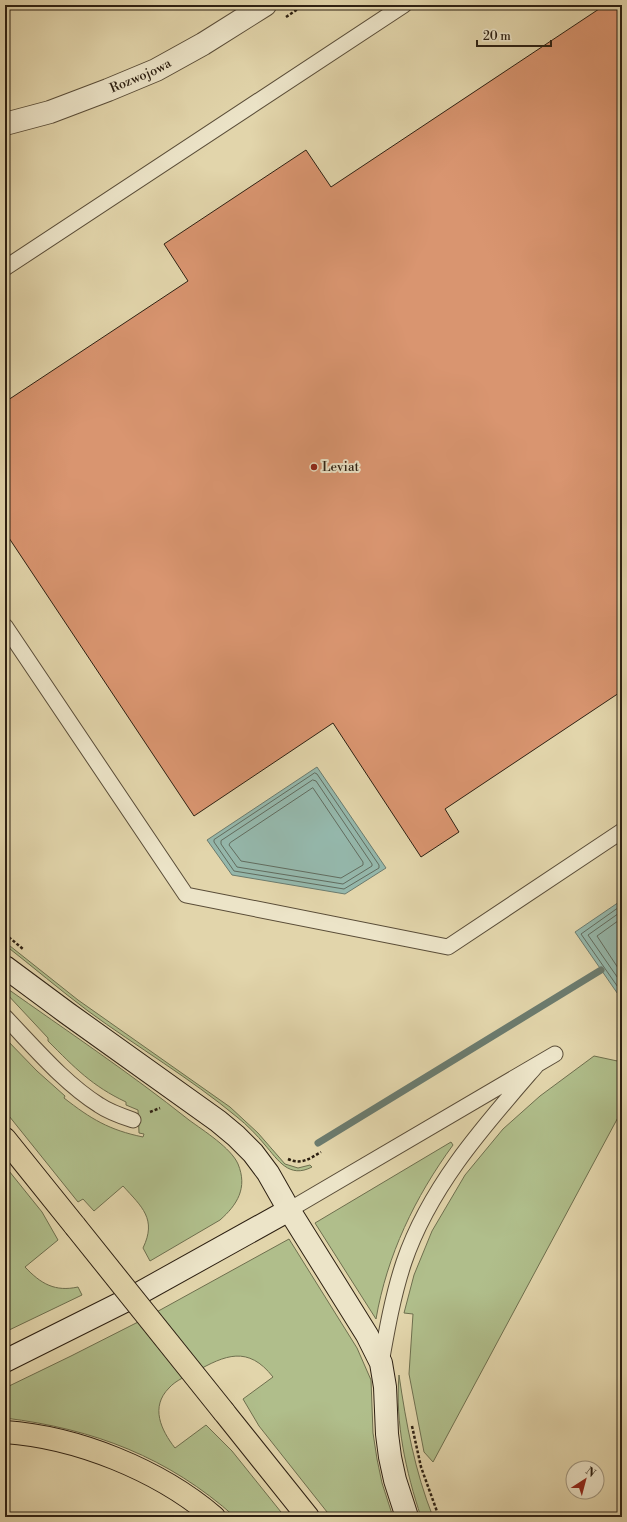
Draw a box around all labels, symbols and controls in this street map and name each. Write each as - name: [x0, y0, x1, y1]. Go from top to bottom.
- scale bar: [477, 22, 551, 48]
- text: 20 m: [483, 29, 511, 44]
- street label: Rozwojowa: [107, 55, 174, 96]
- place label: Leviat: [322, 459, 359, 475]
- marker: Leviat: [309, 462, 319, 472]
- north arrow: [565, 1460, 605, 1500]
- text: N: [583, 1464, 598, 1481]

